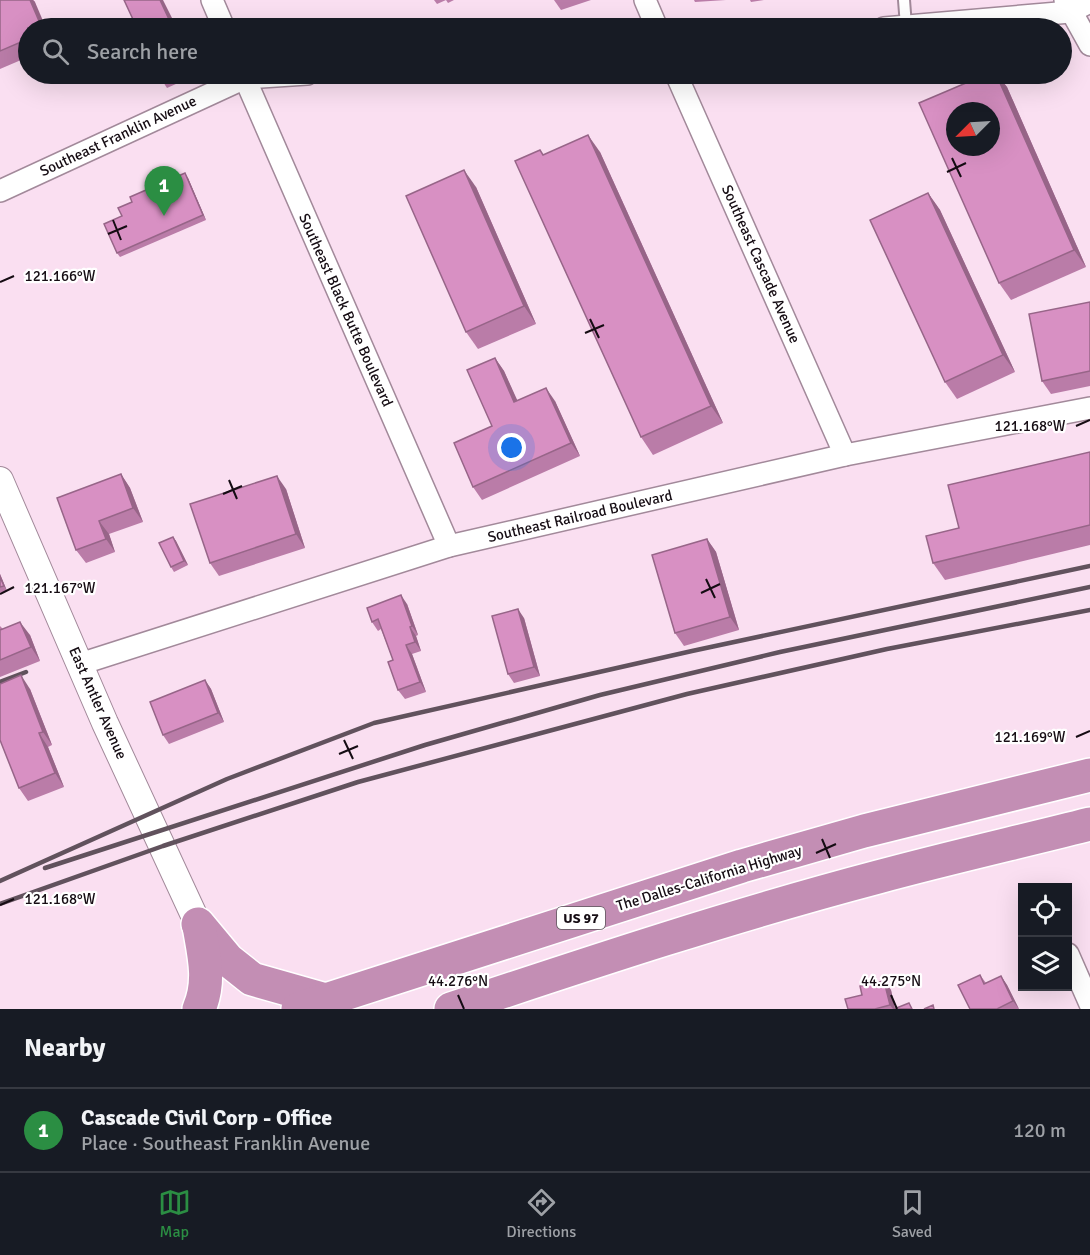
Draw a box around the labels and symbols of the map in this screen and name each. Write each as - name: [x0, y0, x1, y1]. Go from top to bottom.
- street label: Southeast Franklin Avenue: [37, 92, 199, 180]
- north arrow: [946, 102, 1000, 156]
- pin: 1: [144, 166, 184, 216]
- street label: Southeast Cascade Avenue: [718, 182, 804, 346]
- street label: Southeast Black Butte Boulevard: [295, 211, 397, 410]
- text: 121.166°W: [25, 267, 96, 285]
- text: 121.168°W: [995, 417, 1066, 435]
- your location: [497, 433, 526, 462]
- street label: Southeast Railroad Boulevard: [486, 486, 674, 546]
- text: 121.167°W: [25, 579, 96, 597]
- street label: East Antler Avenue: [65, 644, 131, 762]
- text: 121.169°W: [995, 728, 1066, 746]
- street label: The Dalles-California Highway: [614, 841, 804, 915]
- text: 121.168°W: [25, 890, 96, 908]
- road number: US 97: [557, 907, 605, 929]
- text: 44.276°N: [428, 972, 488, 990]
- text: 44.275°N: [861, 972, 921, 990]

